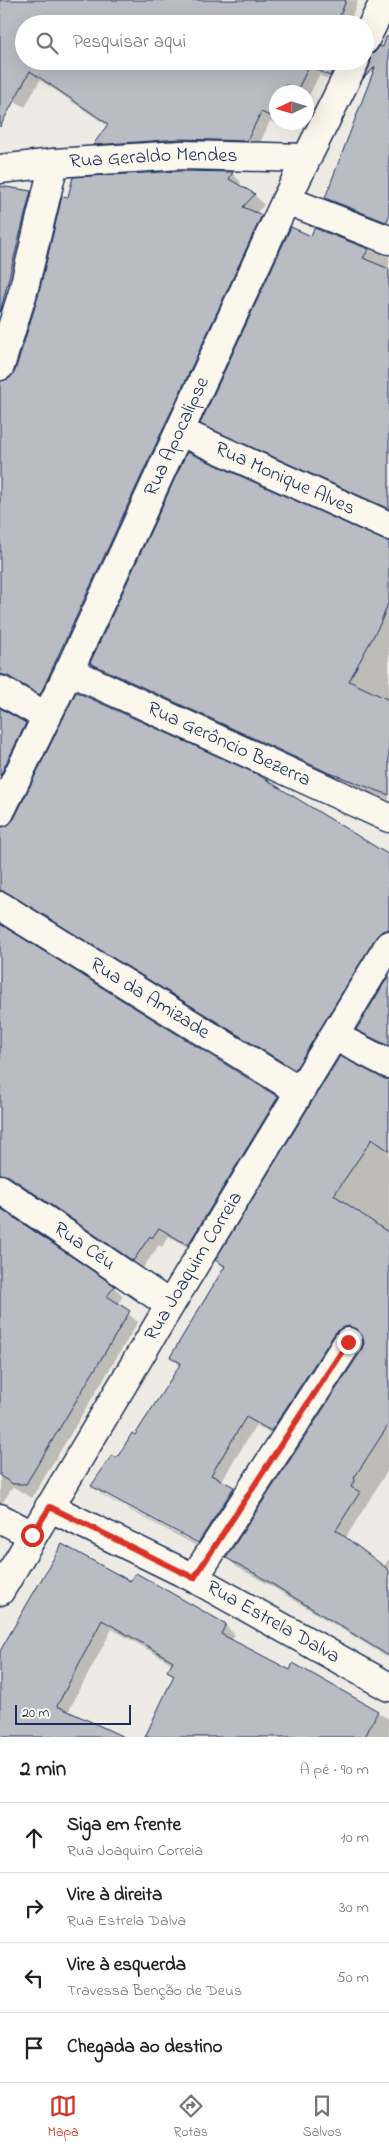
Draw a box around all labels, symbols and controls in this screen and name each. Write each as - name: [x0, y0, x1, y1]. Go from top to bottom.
- search box: [15, 15, 374, 70]
- icon: search: [33, 29, 61, 57]
- text: Pesquisar aqui: [73, 29, 186, 56]
- north arrow: [269, 85, 314, 130]
- street label: Rua Geraldo Mendes: [69, 140, 238, 176]
- street label: Rua Apocalipse: [137, 372, 217, 501]
- street label: Rua Monique Alves: [210, 435, 360, 523]
- street label: Rua Gerôncio Bezerra: [142, 694, 315, 795]
- street label: Rua da Amizade: [84, 950, 215, 1047]
- street label: Rua Joaquim Correia: [137, 1186, 250, 1347]
- street label: Rua Céu: [47, 1215, 121, 1278]
- route end: [337, 1331, 360, 1354]
- route start: [21, 1524, 44, 1547]
- street label: Rua Estrela Dalva: [201, 1573, 345, 1671]
- scale bar: [15, 1702, 131, 1725]
- text: 20 m: [22, 1703, 49, 1724]
- text: 2 min: [20, 1755, 66, 1785]
- text: A pé · 90 m: [300, 1758, 369, 1782]
- text: Siga em frente: [67, 1812, 181, 1839]
- icon: ahead: [20, 1824, 48, 1852]
- text: 10 m: [341, 1826, 369, 1850]
- text: Rua Joaquim Correia: [67, 1839, 203, 1863]
- text: Vire à direita: [67, 1882, 162, 1909]
- icon: right: [20, 1894, 48, 1922]
- text: 30 m: [339, 1896, 369, 1920]
- text: Rua Estrela Dalva: [67, 1909, 186, 1933]
- text: Vire à esquerda: [67, 1952, 186, 1979]
- icon: left: [20, 1964, 48, 1992]
- text: 50 m: [337, 1966, 369, 1990]
- text: Travessa Benção de Deus: [67, 1979, 242, 2003]
- icon: arrive: [20, 2034, 48, 2062]
- text: Chegada ao destino: [67, 2034, 222, 2061]
- tab: Mapa: [47, 2092, 79, 2143]
- tab: Rotas: [174, 2092, 208, 2143]
- tab: Salvos: [303, 2092, 342, 2143]

